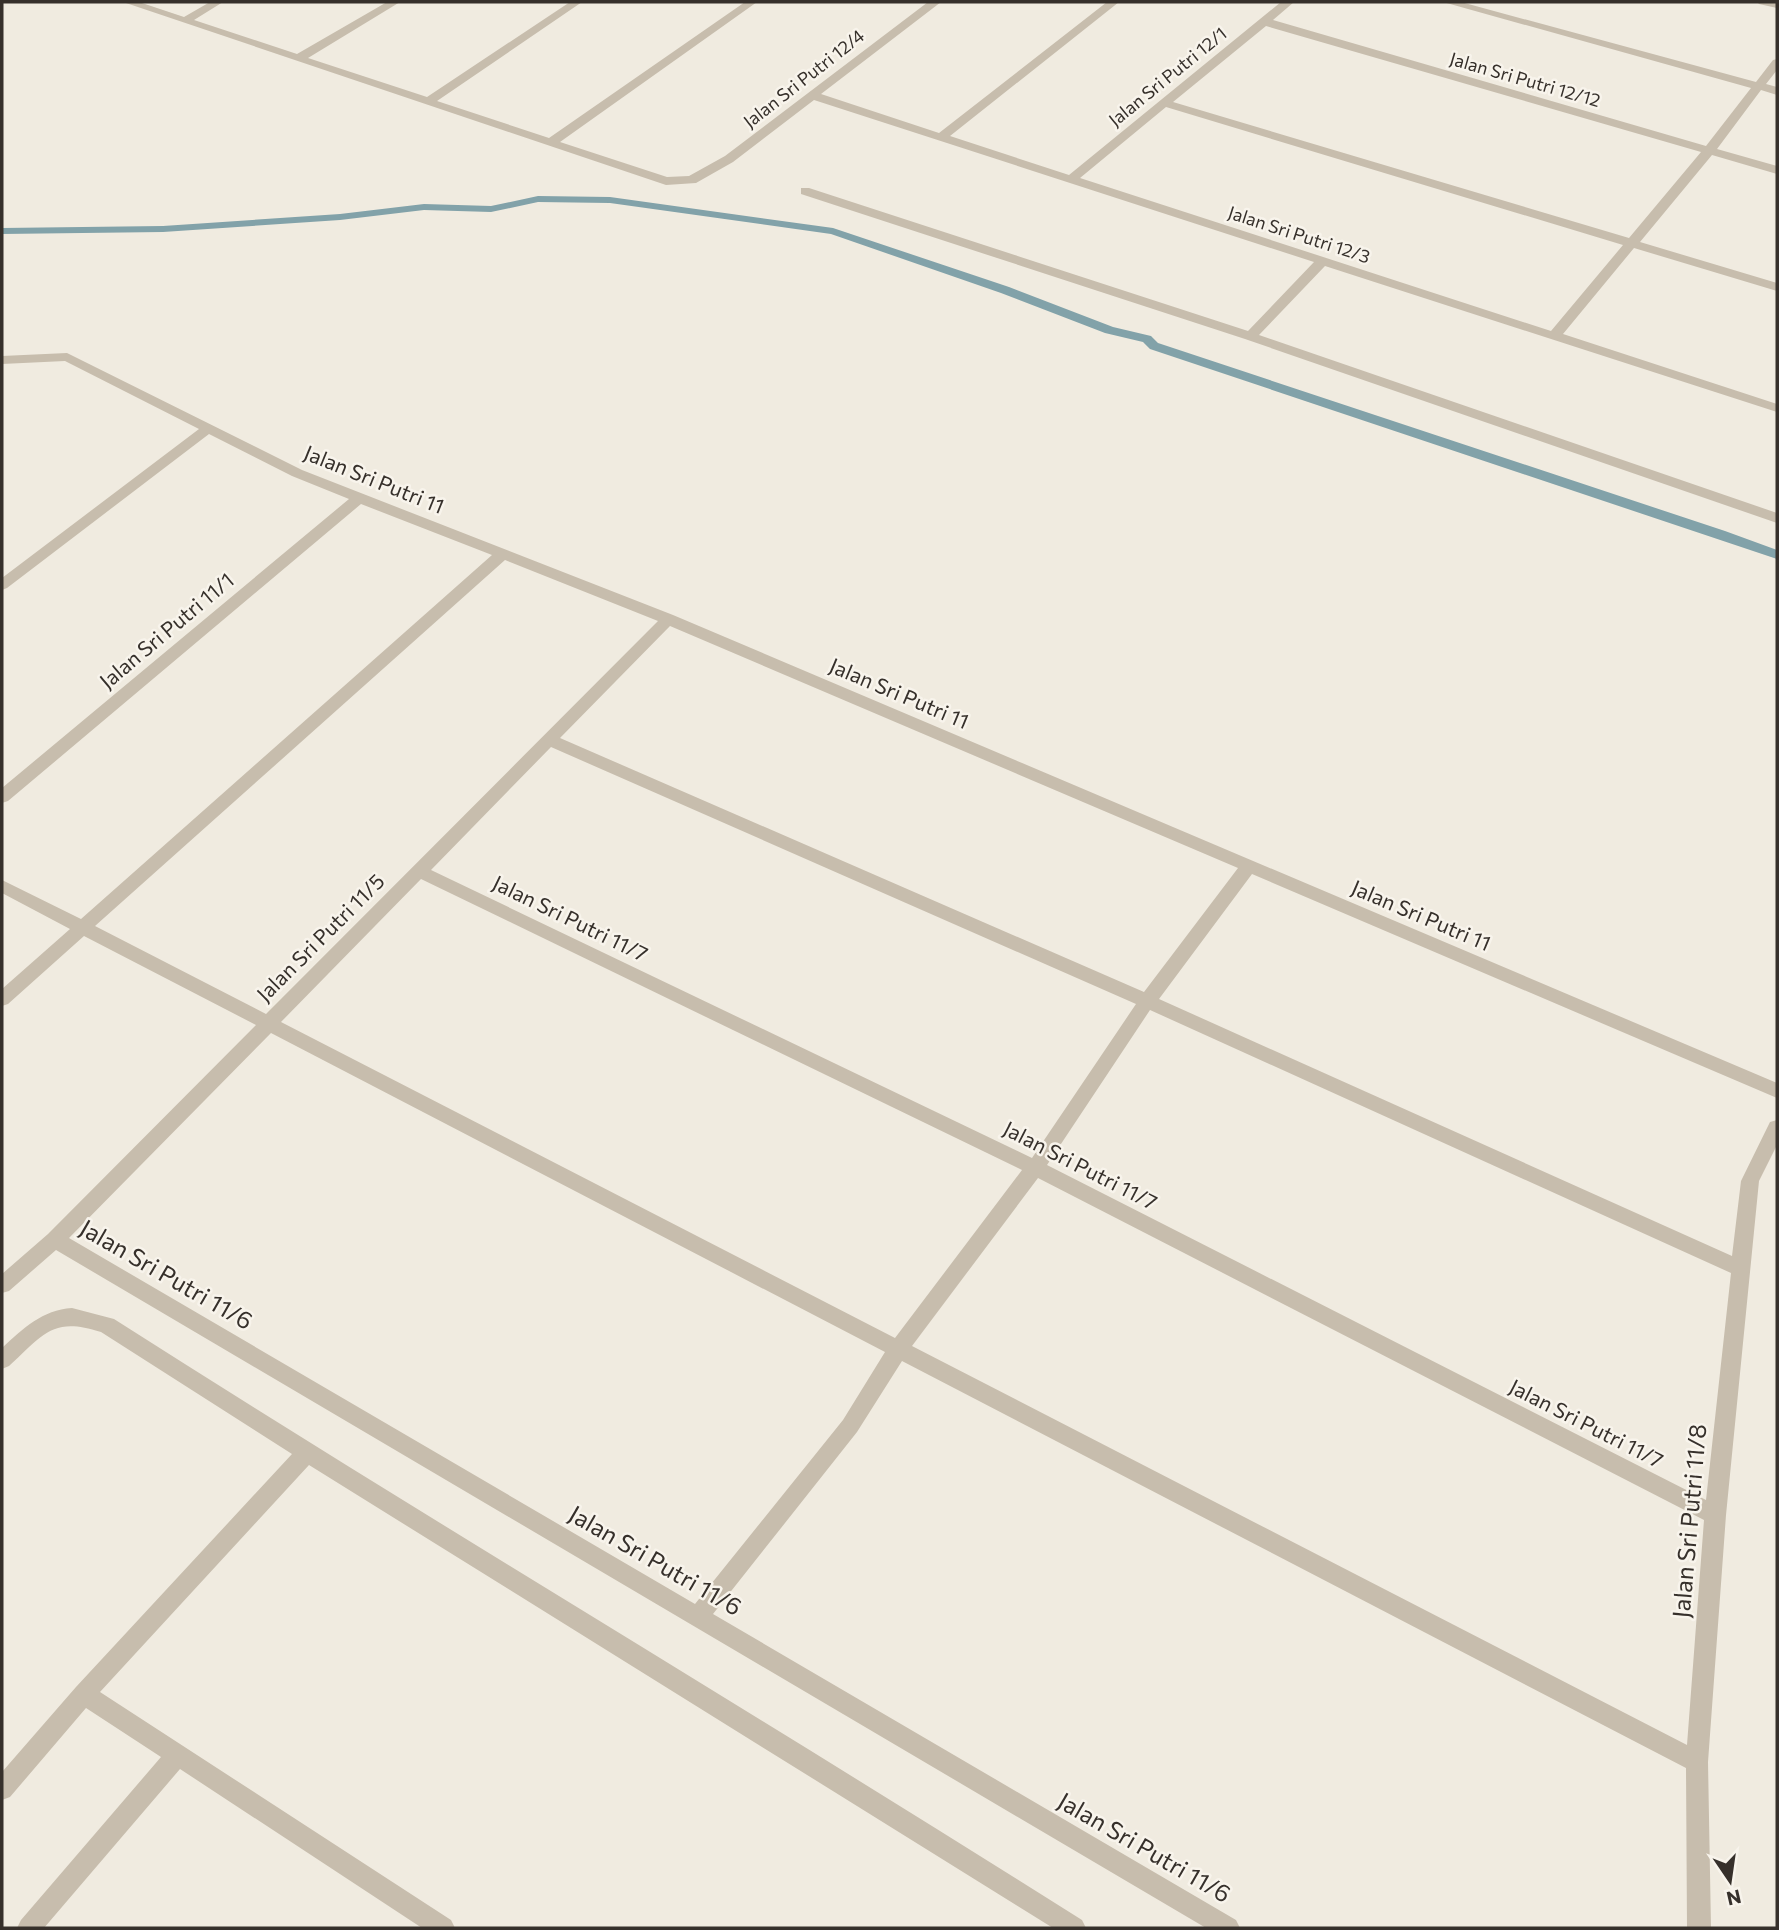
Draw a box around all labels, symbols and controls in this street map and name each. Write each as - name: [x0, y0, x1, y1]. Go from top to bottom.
- street label: Jalan Sri Putri 12/1: [1104, 22, 1231, 131]
- street label: Jalan Sri Putri 12/4: [739, 24, 868, 132]
- street label: Jalan Sri Putri 12/12: [1447, 47, 1603, 111]
- street label: Jalan Sri Putri 12/3: [1225, 201, 1373, 267]
- street label: Jalan Sri Putri 11: [301, 439, 448, 518]
- street label: Jalan Sri Putri 11/1: [94, 567, 238, 693]
- street label: Jalan Sri Putri 11: [826, 652, 973, 733]
- street label: Jalan Sri Putri 11/5: [251, 868, 389, 1006]
- street label: Jalan Sri Putri 11/7: [489, 869, 652, 966]
- street label: Jalan Sri Putri 11: [1348, 874, 1495, 955]
- street label: Jalan Sri Putri 11/7: [1000, 1115, 1162, 1214]
- street label: Jalan Sri Putri 11/6: [75, 1212, 258, 1335]
- street label: Jalan Sri Putri 11/7: [1506, 1373, 1668, 1472]
- street label: Jalan Sri Putri 11/8: [1666, 1423, 1711, 1619]
- street label: Jalan Sri Putri 11/6: [564, 1498, 747, 1621]
- street label: Jalan Sri Putri 11/6: [1053, 1785, 1236, 1908]
- north arrow: [1695, 1846, 1765, 1916]
- text: N: [1724, 1885, 1743, 1911]

